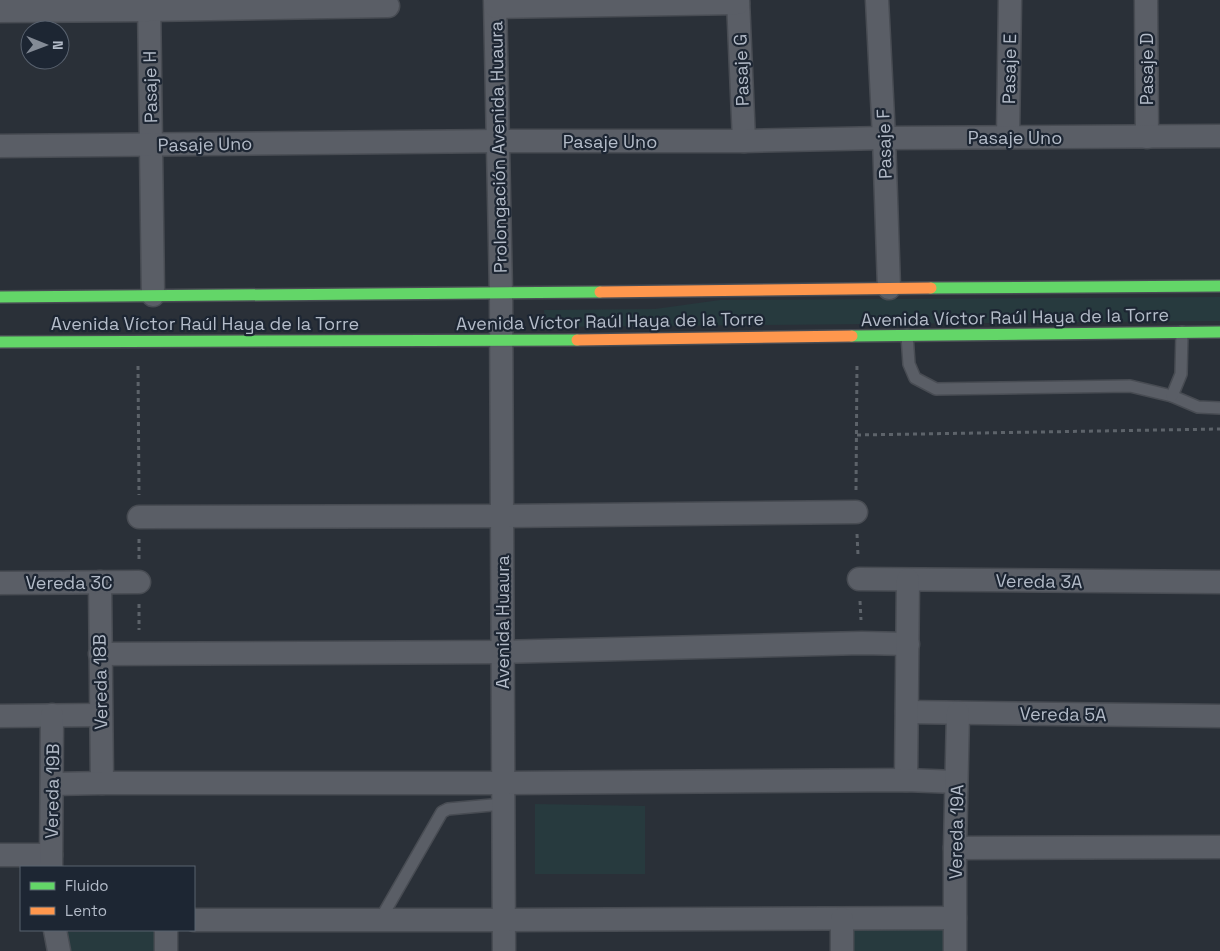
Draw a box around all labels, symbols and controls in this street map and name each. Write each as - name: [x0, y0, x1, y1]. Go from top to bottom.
- north arrow: [20, 20, 70, 70]
- street label: Prolongación Avenida Huaura: [484, 21, 512, 273]
- street label: Pasaje G: [728, 33, 754, 107]
- street label: Pasaje D: [1135, 33, 1158, 105]
- street label: Pasaje E: [997, 34, 1021, 104]
- text: N: [49, 40, 67, 50]
- street label: Pasaje H: [138, 51, 162, 123]
- street label: Pasaje F: [871, 108, 897, 179]
- street label: Pasaje Uno: [968, 126, 1062, 149]
- street label: Pasaje Uno: [563, 130, 657, 153]
- street label: Pasaje Uno: [158, 132, 252, 156]
- street label: Avenida Víctor Raúl Haya de la Torre: [861, 303, 1169, 331]
- street label: Avenida Víctor Raúl Haya de la Torre: [456, 307, 764, 335]
- street label: Avenida Víctor Raúl Haya de la Torre: [51, 312, 359, 335]
- street label: Avenida Huaura: [491, 555, 514, 689]
- street label: Vereda 3A: [995, 569, 1083, 593]
- street label: Vereda 3C: [25, 571, 113, 594]
- street label: Vereda 18B: [88, 634, 112, 730]
- street label: Vereda 5A: [1019, 702, 1107, 726]
- street label: Vereda 19B: [40, 743, 64, 839]
- street label: Vereda 19A: [944, 784, 968, 880]
- legend: [20, 866, 195, 931]
- text: Fluido: [65, 876, 109, 895]
- text: Lento: [65, 901, 107, 920]

